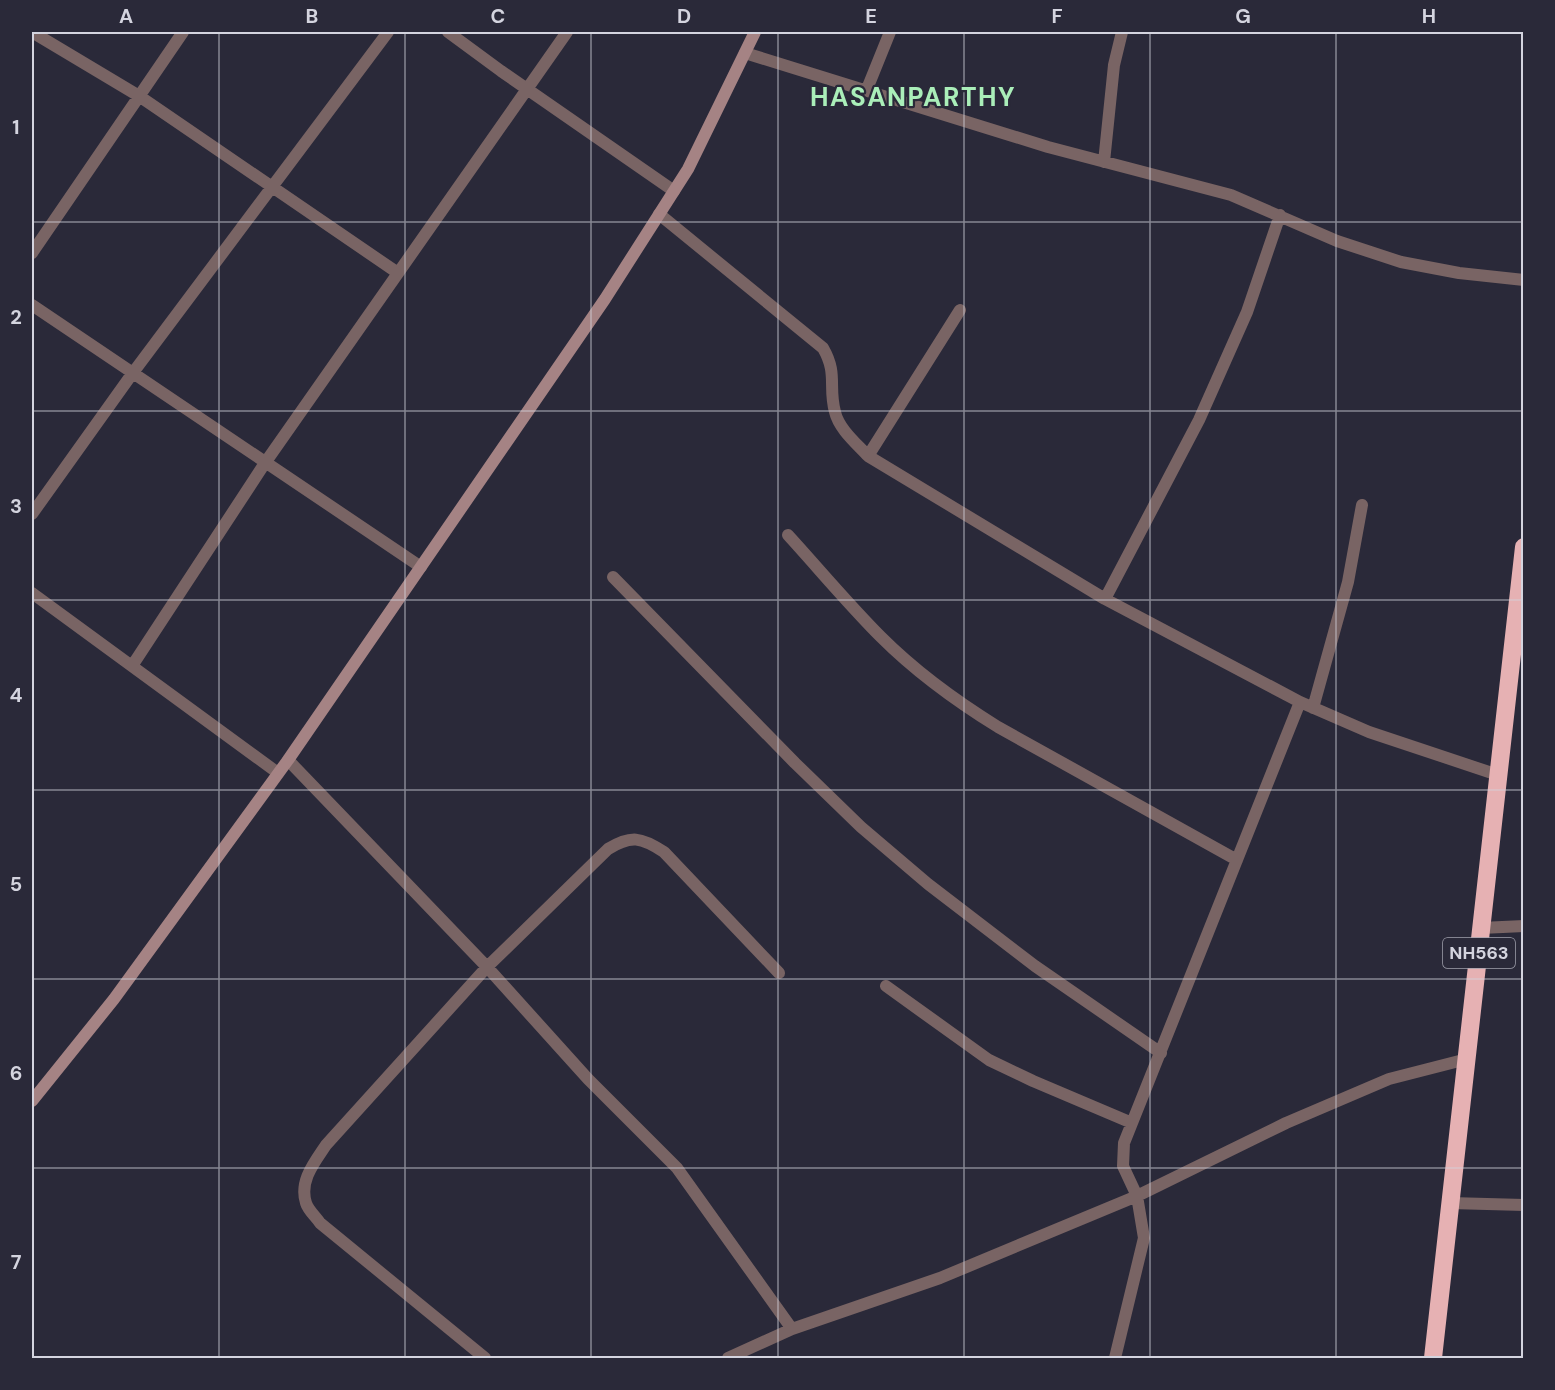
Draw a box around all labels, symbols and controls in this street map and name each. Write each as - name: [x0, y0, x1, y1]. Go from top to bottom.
- text: A: [119, 3, 133, 29]
- text: B: [306, 3, 318, 29]
- text: C: [491, 3, 505, 29]
- text: D: [677, 3, 691, 29]
- text: E: [865, 3, 877, 29]
- text: F: [1051, 3, 1063, 29]
- text: G: [1235, 3, 1251, 29]
- text: H: [1422, 3, 1436, 29]
- district label: HASANPARTHY: [810, 80, 1016, 114]
- text: 1: [12, 114, 20, 140]
- text: 2: [10, 304, 22, 330]
- text: 3: [10, 493, 22, 519]
- text: 4: [10, 682, 23, 708]
- text: 5: [10, 871, 22, 897]
- road number: NH563: [1443, 938, 1515, 968]
- text: 6: [10, 1060, 22, 1086]
- text: 7: [11, 1249, 22, 1275]

